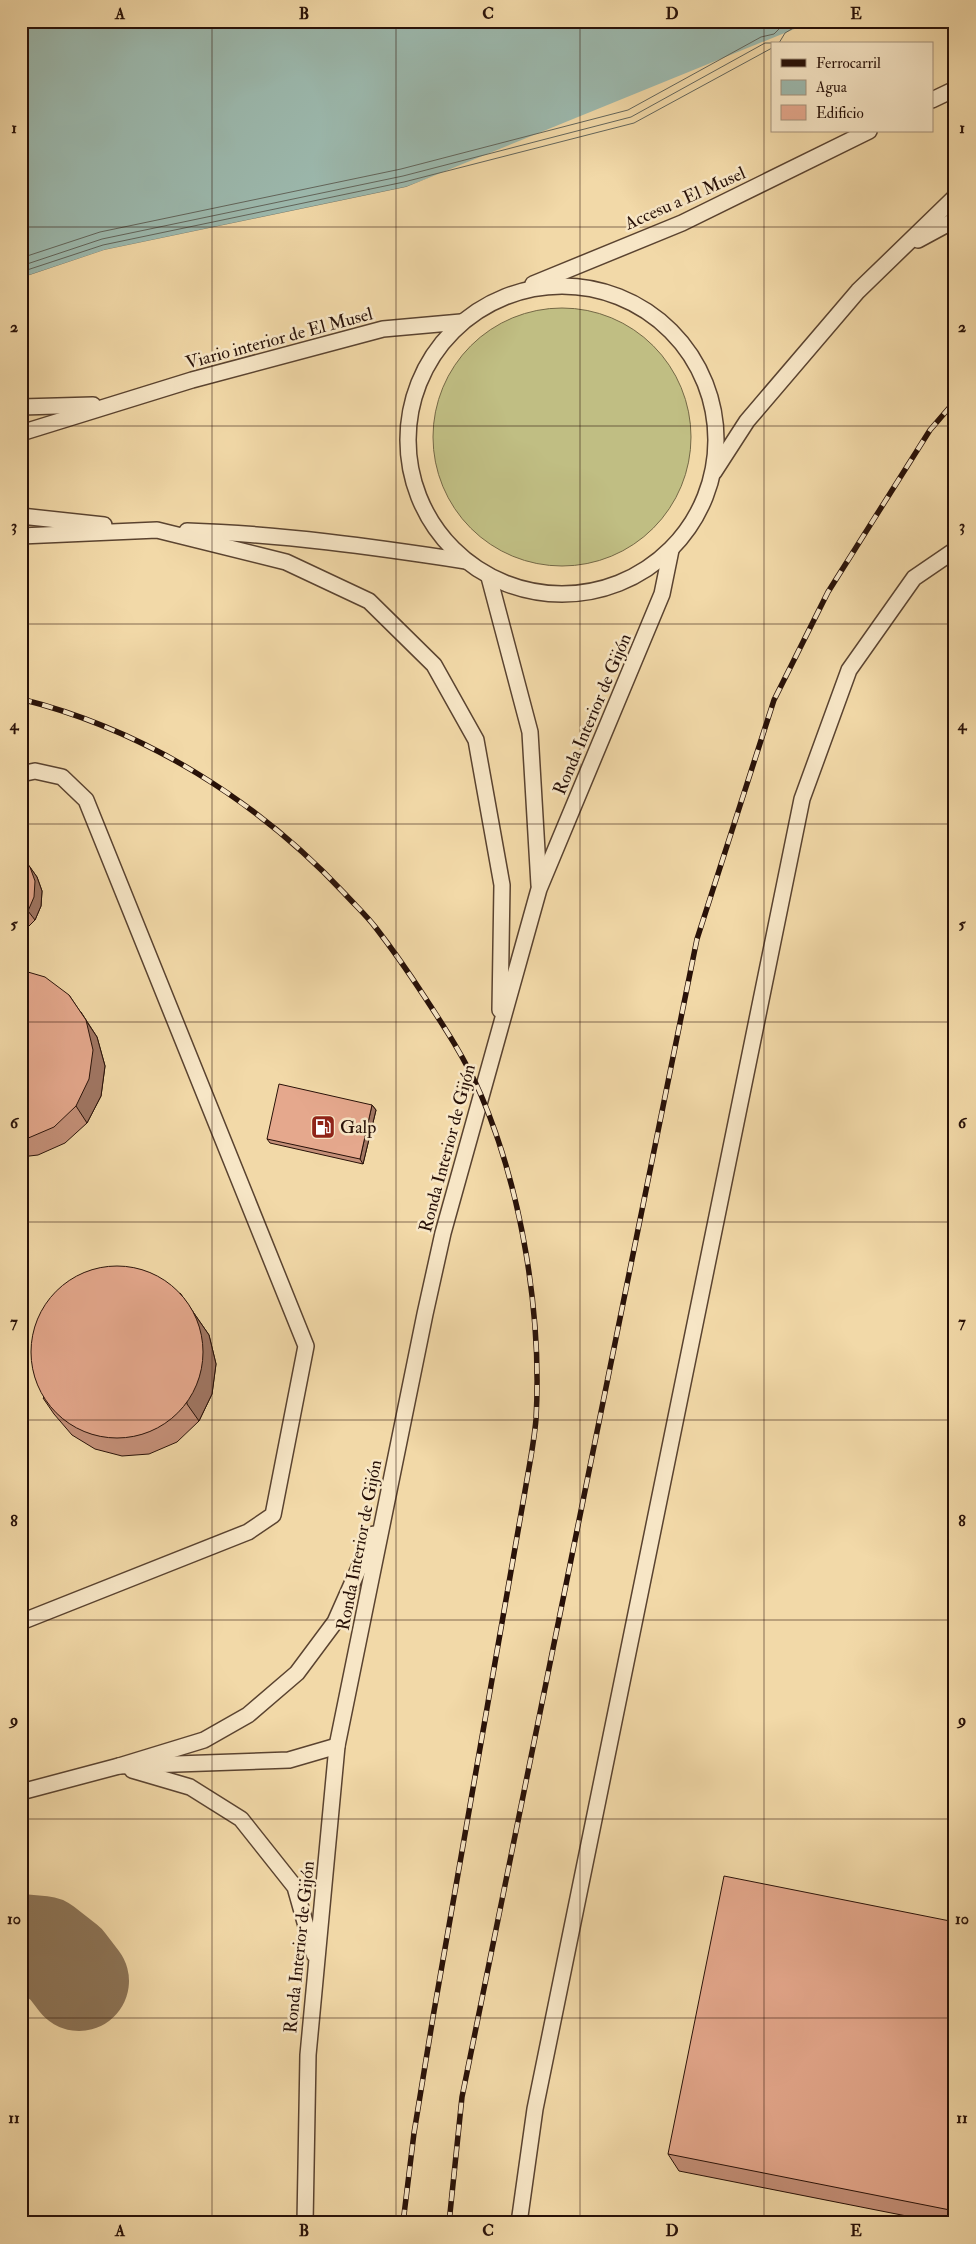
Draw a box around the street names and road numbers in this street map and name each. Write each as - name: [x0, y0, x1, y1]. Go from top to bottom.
- street label: Accesu a El Musel: [620, 161, 750, 236]
- street label: Viario interior de El Musel: [183, 302, 376, 375]
- street label: Ronda Interior de Gijón: [548, 630, 637, 798]
- street label: Ronda Interior de Gijón: [414, 1062, 481, 1235]
- street label: Ronda Interior de Gijón: [332, 1458, 387, 1632]
- street label: Ronda Interior de Gijón: [279, 1860, 320, 2034]

